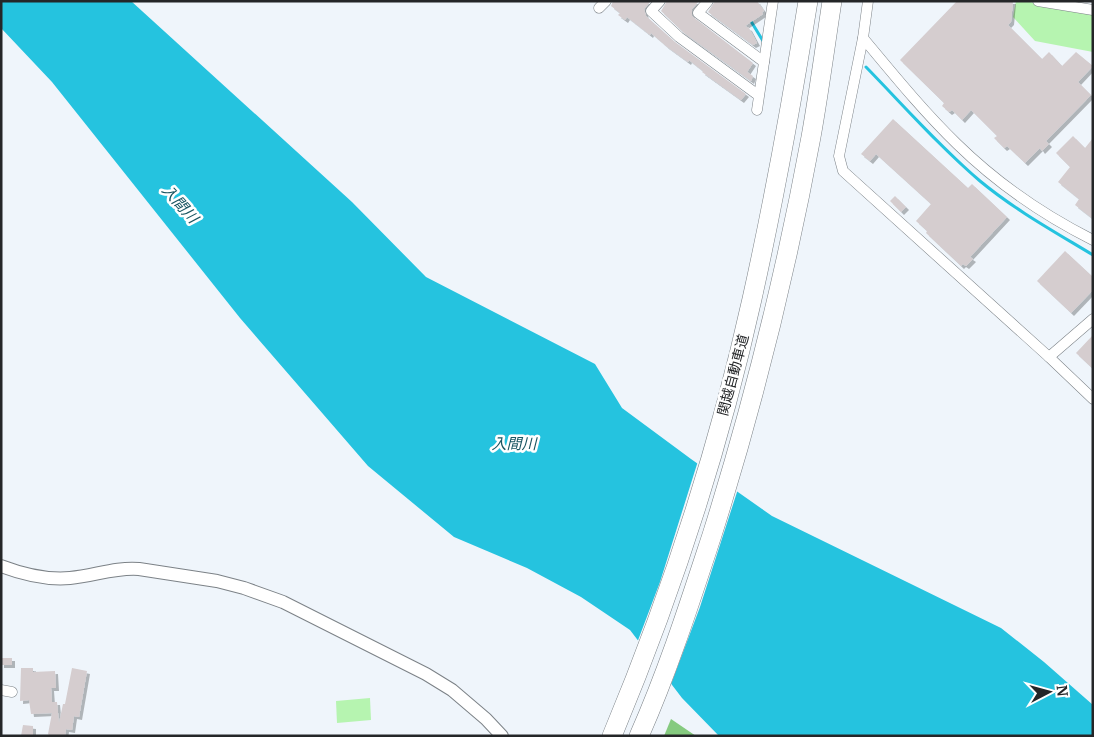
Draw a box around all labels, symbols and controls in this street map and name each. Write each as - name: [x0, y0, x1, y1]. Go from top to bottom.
- water label: 入間川: [158, 181, 204, 228]
- street label: 関越自動車道: [713, 332, 753, 418]
- water label: 入間川: [491, 434, 538, 453]
- north arrow: [1024, 667, 1074, 717]
- text: N: [1052, 684, 1071, 697]

